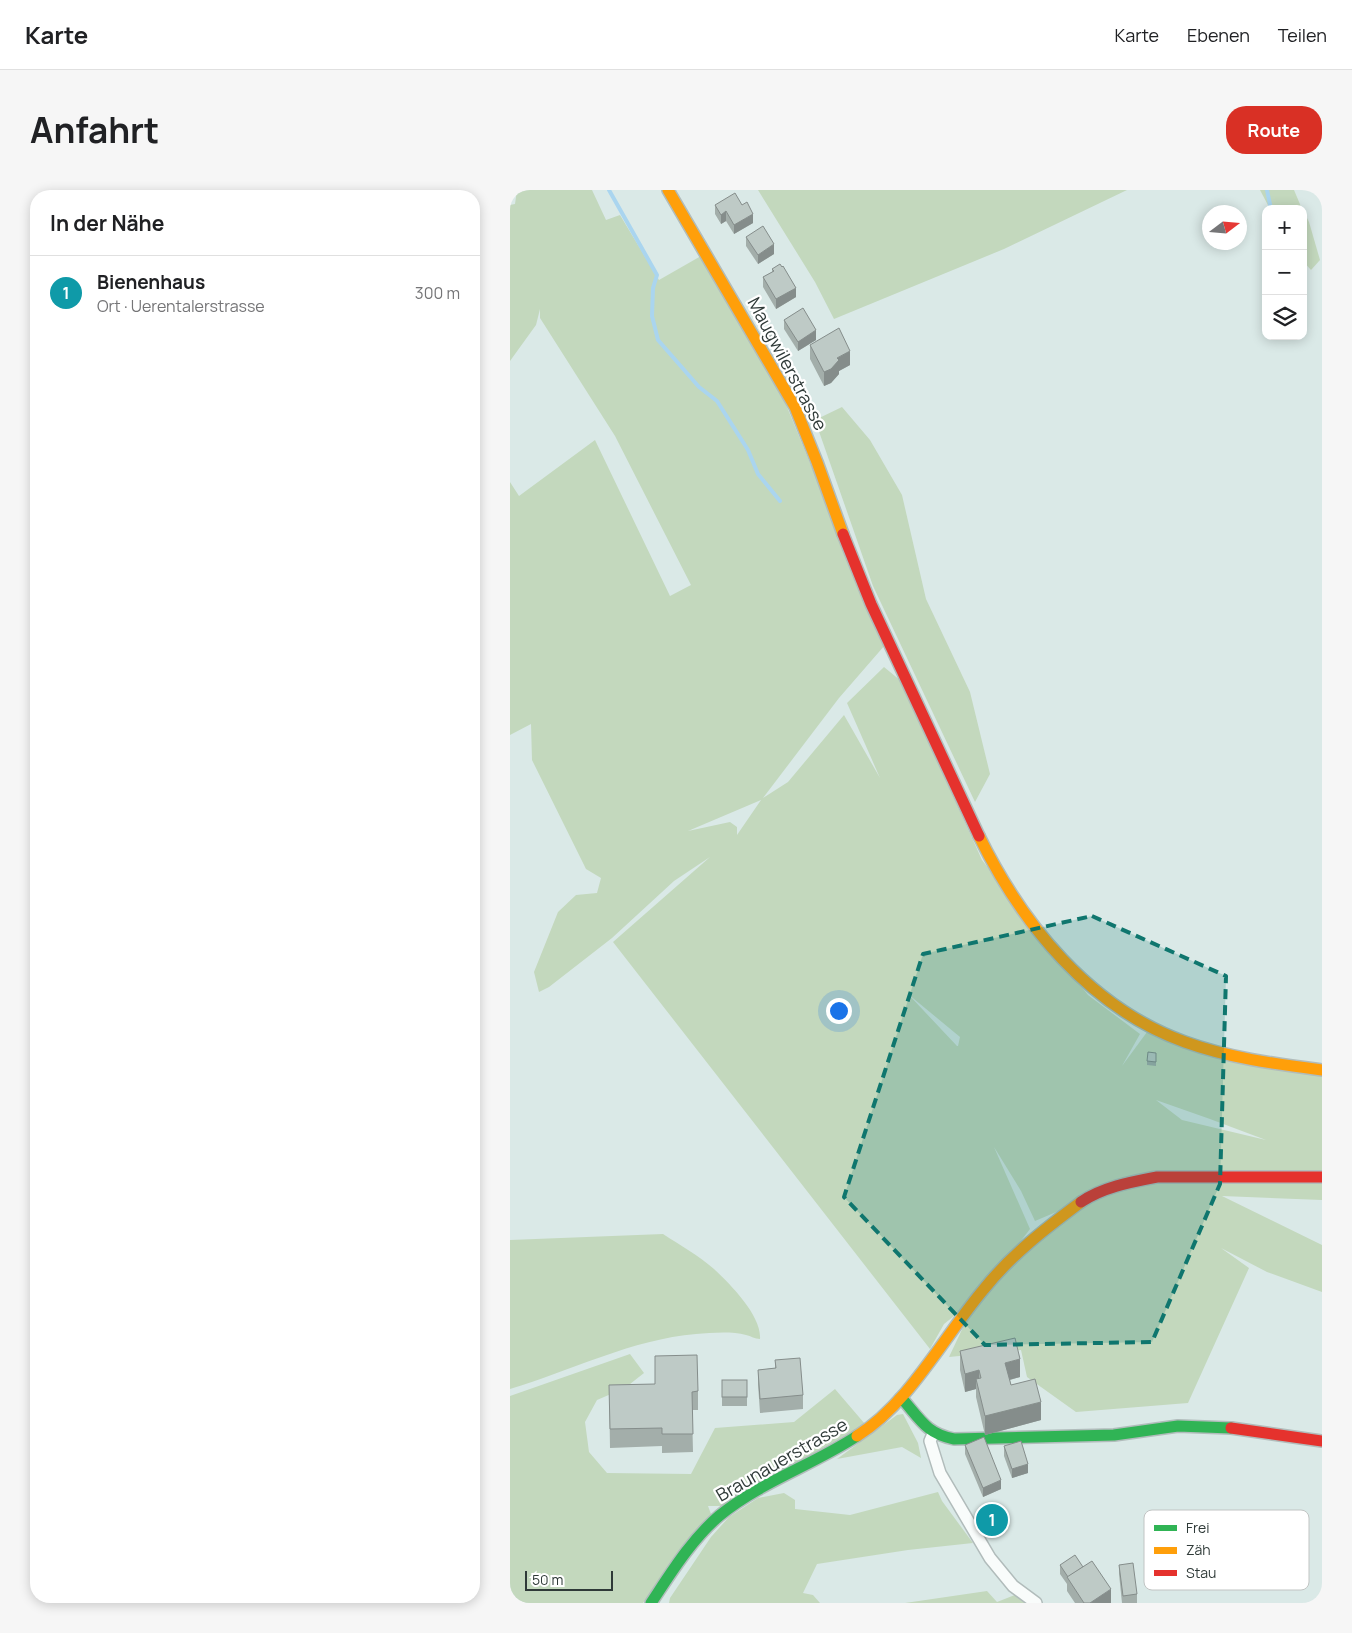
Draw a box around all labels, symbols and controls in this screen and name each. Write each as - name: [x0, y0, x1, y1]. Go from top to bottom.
- text: Karte: [25, 18, 88, 51]
- text: Karte: [1115, 23, 1159, 47]
- text: Ebenen: [1187, 23, 1250, 47]
- text: Teilen: [1278, 23, 1327, 47]
- text: Anfahrt: [30, 106, 159, 154]
- button: Route: [1226, 106, 1322, 154]
- north arrow: [1202, 205, 1247, 250]
- map controls: [1262, 205, 1307, 340]
- button: +: [1262, 205, 1307, 250]
- text: In der Nähe: [50, 209, 164, 237]
- button: −: [1262, 250, 1307, 295]
- text: Bienenhaus: [97, 269, 205, 295]
- text: 1: [62, 282, 70, 304]
- text: 300 m: [415, 282, 460, 304]
- street label: Maugwilerstrasse: [743, 293, 833, 434]
- text: Ort · Uerentalerstrasse: [97, 295, 265, 317]
- button: layers: [1262, 295, 1307, 340]
- your location: [826, 998, 852, 1024]
- street label: Braunauerstrasse: [711, 1412, 852, 1507]
- pin: 1: [976, 1501, 1008, 1539]
- legend: [1144, 1510, 1309, 1590]
- text: Frei: [1186, 1518, 1209, 1537]
- text: Zäh: [1186, 1540, 1211, 1559]
- text: Stau: [1186, 1563, 1216, 1582]
- scale bar: [525, 1568, 612, 1591]
- text: 50 m: [532, 1570, 563, 1589]

